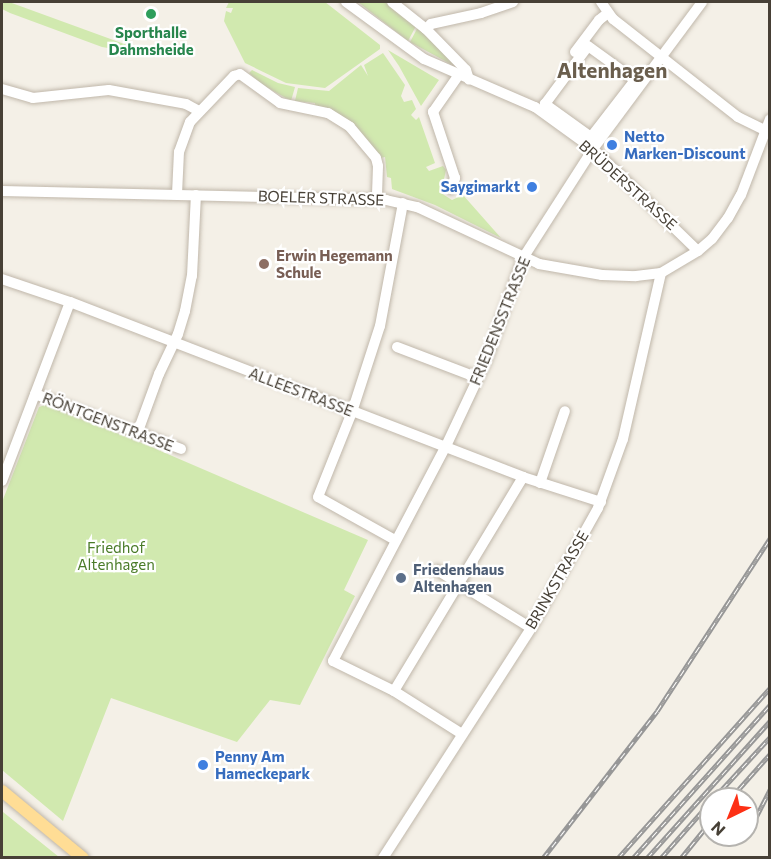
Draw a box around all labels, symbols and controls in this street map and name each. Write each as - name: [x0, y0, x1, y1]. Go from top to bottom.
- marker: Sporthalle Dahmsheide: [144, 7, 158, 21]
- place label: Sporthalle Dahmsheide: [108, 23, 194, 58]
- district label: Altenhagen: [557, 57, 667, 83]
- place label: Netto Marken-Discount: [624, 127, 746, 162]
- street label: BRÜDERSTRASSE: [575, 136, 681, 234]
- marker: Netto Marken-Discount: [605, 138, 619, 152]
- place label: Saygimarkt: [441, 178, 520, 196]
- marker: Saygimarkt: [525, 180, 539, 194]
- street label: BOELER STRASSE: [258, 187, 384, 209]
- place label: Erwin Hegemann Schule: [276, 246, 393, 281]
- street label: FRIEDENSSTRASSE: [466, 254, 534, 388]
- marker: Erwin Hegemann Schule: [257, 257, 271, 271]
- street label: ALLEESTRASSE: [246, 364, 356, 420]
- street label: RÖNTGENSTRASSE: [40, 389, 176, 455]
- street label: BRINKSTRASSE: [522, 528, 592, 632]
- park label: Friedhof Altenhagen: [77, 538, 155, 573]
- place label: Friedenshaus Altenhagen: [413, 560, 504, 595]
- marker: Friedenshaus Altenhagen: [394, 571, 408, 585]
- place label: Penny Am Hameckepark: [215, 747, 310, 782]
- marker: Penny Am Hameckepark: [196, 758, 210, 772]
- north arrow: [699, 787, 759, 847]
- text: N: [707, 818, 729, 840]

